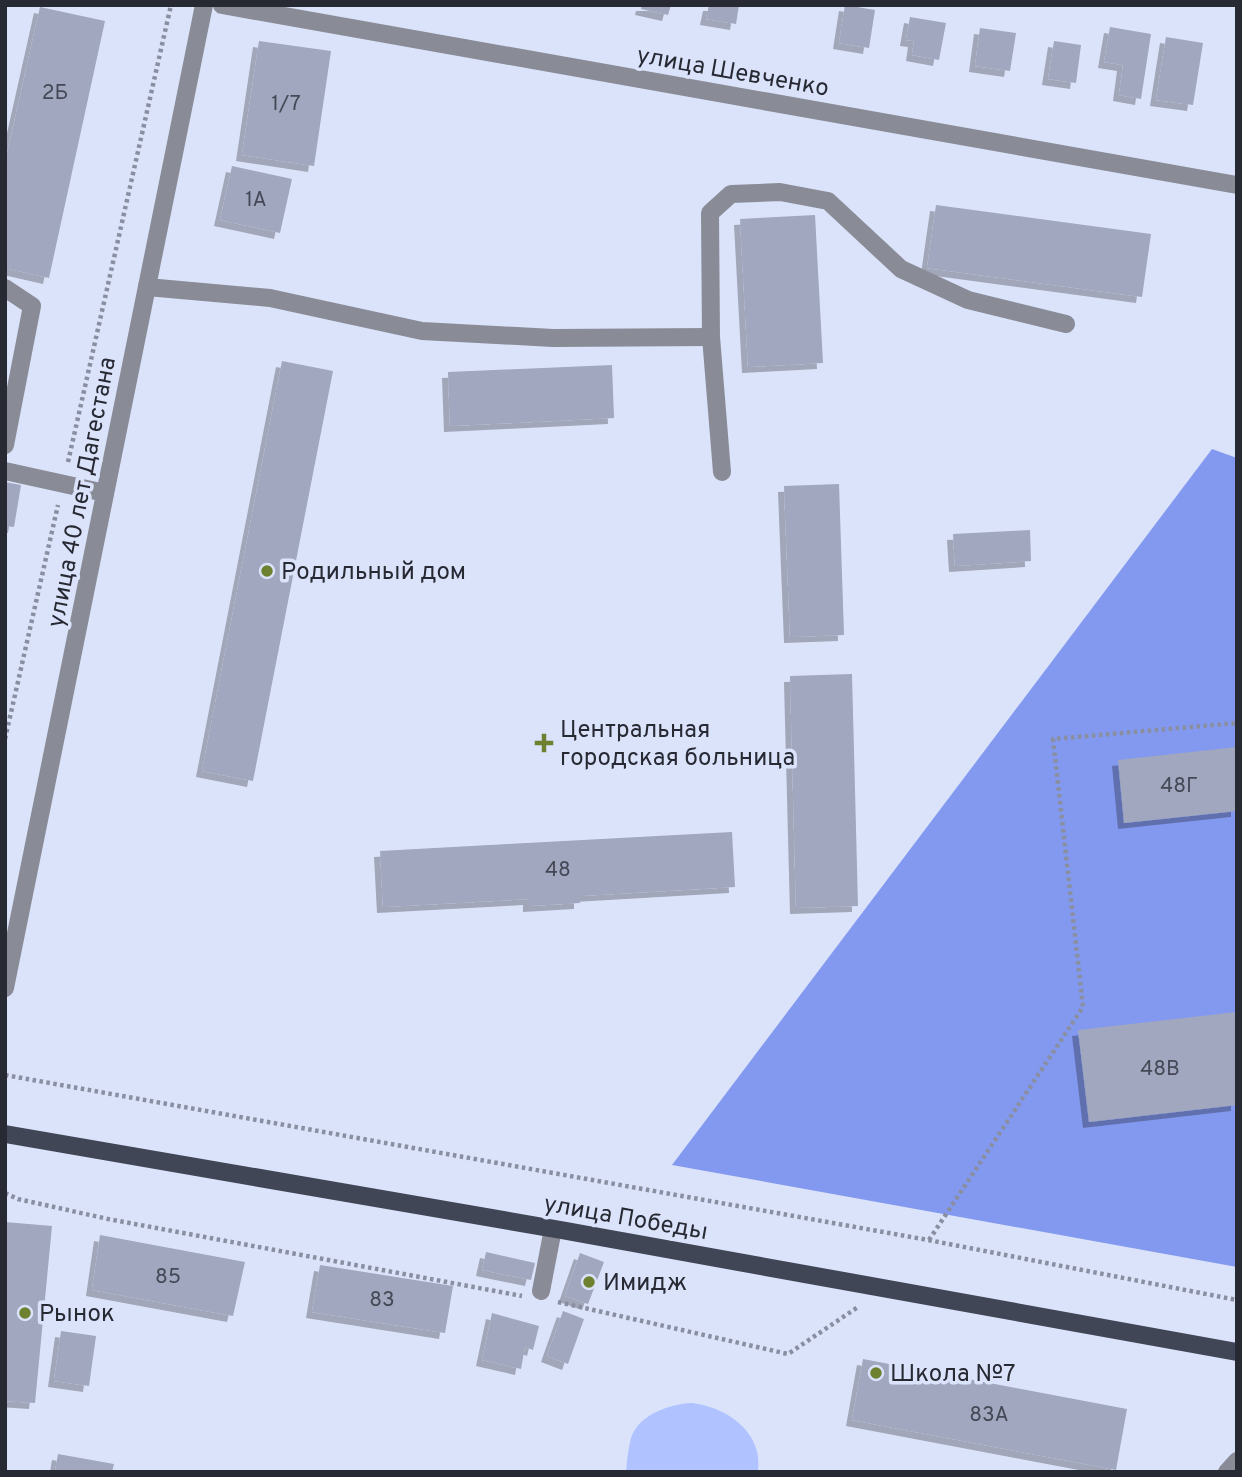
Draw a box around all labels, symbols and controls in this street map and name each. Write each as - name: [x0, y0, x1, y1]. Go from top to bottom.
- street label: улица Шевченко: [634, 41, 831, 105]
- house number: 2Б: [42, 80, 68, 107]
- house number: 1/7: [271, 91, 301, 118]
- house number: 1А: [245, 187, 267, 214]
- street label: улица 40 лет Дагестана: [42, 355, 124, 630]
- place label: Родильный дом: [281, 558, 466, 588]
- marker: Родильный дом: [259, 563, 275, 579]
- place label: Центральная городская больница: [560, 716, 795, 774]
- marker: Центральная городская больница: [534, 733, 554, 753]
- house number: 48Г: [1160, 773, 1198, 800]
- house number: 48: [545, 857, 571, 884]
- house number: 48В: [1140, 1056, 1180, 1083]
- street label: улица Победы: [541, 1190, 710, 1248]
- house number: 85: [155, 1264, 181, 1291]
- place label: Имидж: [603, 1269, 687, 1299]
- marker: Имидж: [581, 1274, 597, 1290]
- house number: 83: [369, 1287, 395, 1314]
- place label: Рынок: [39, 1300, 115, 1330]
- marker: Рынок: [17, 1305, 33, 1321]
- place label: Школа №7: [890, 1360, 1016, 1390]
- marker: Школа №7: [868, 1365, 884, 1381]
- house number: 83А: [969, 1402, 1009, 1429]

